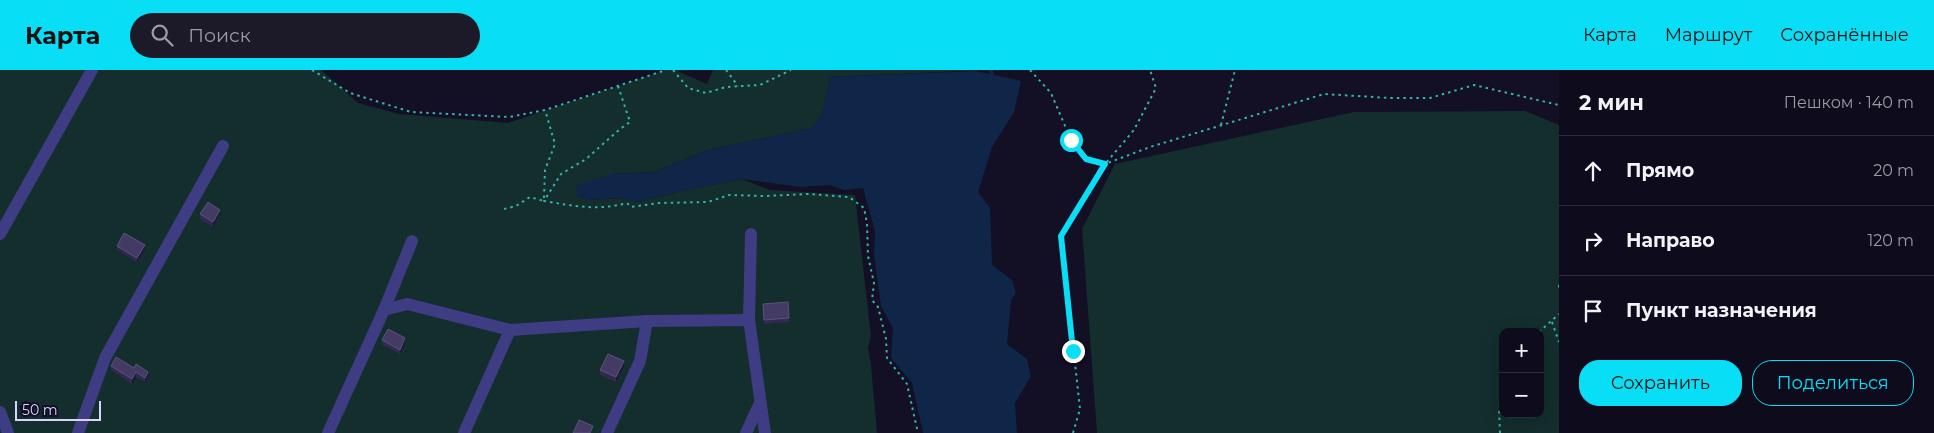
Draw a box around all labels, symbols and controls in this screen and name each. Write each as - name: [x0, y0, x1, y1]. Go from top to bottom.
- search box: [130, 13, 480, 58]
- text: Карта: [25, 21, 100, 50]
- icon: search: [148, 21, 176, 49]
- text: Поиск: [188, 24, 251, 47]
- text: Карта: [1583, 24, 1637, 46]
- text: Маршрут: [1665, 24, 1752, 46]
- text: Сохранённые: [1780, 24, 1909, 46]
- text: 2 мин: [1579, 90, 1644, 115]
- text: Пешком · 140 m: [1784, 93, 1914, 112]
- route start: [1060, 129, 1083, 152]
- icon: ahead: [1579, 157, 1607, 185]
- text: Прямо: [1626, 159, 1694, 182]
- text: 20 m: [1873, 161, 1914, 180]
- icon: right: [1579, 227, 1607, 255]
- text: Направо: [1626, 229, 1715, 252]
- text: 120 m: [1867, 231, 1914, 250]
- icon: arrive: [1579, 297, 1607, 325]
- text: Пункт назначения: [1626, 299, 1817, 322]
- map controls: [1499, 328, 1544, 418]
- button: +: [1499, 328, 1544, 373]
- route end: [1062, 340, 1085, 363]
- button: Сохранить: [1579, 360, 1742, 406]
- button: Поделиться: [1752, 360, 1914, 406]
- button: −: [1499, 373, 1544, 418]
- scale bar: [15, 398, 101, 421]
- text: 50 m: [22, 401, 58, 419]

